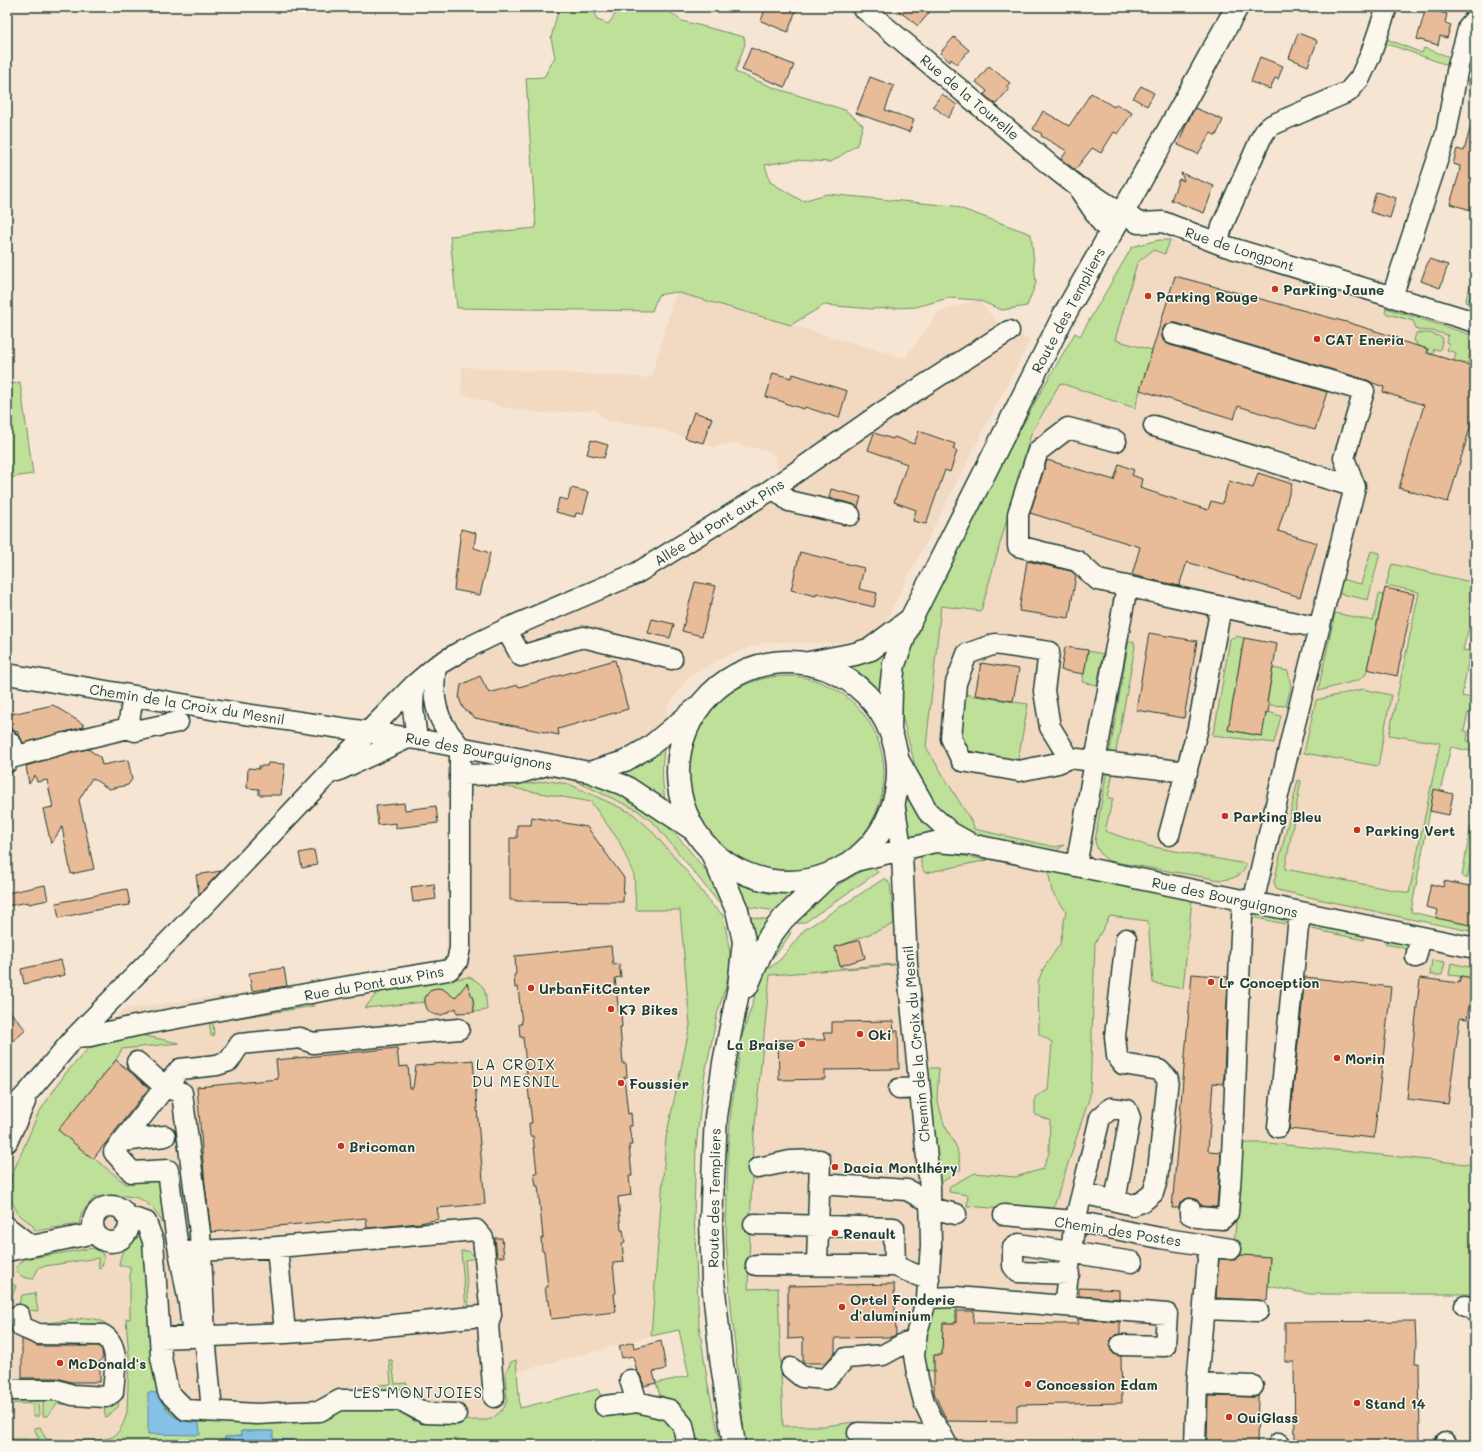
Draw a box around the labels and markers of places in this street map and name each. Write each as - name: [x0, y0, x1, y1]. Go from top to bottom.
- place label: Parking Jaune: [1283, 280, 1384, 299]
- marker: Parking Jaune: [1270, 284, 1280, 294]
- place label: Parking Rouge: [1156, 287, 1258, 306]
- marker: Parking Rouge: [1143, 291, 1153, 301]
- place label: CAT Eneria: [1325, 330, 1405, 349]
- marker: CAT Eneria: [1312, 334, 1322, 344]
- place label: Parking Bleu: [1233, 807, 1322, 826]
- marker: Parking Bleu: [1220, 811, 1230, 821]
- place label: Parking Vert: [1365, 821, 1455, 840]
- marker: Parking Vert: [1352, 825, 1362, 835]
- place label: Lr Conception: [1219, 973, 1319, 992]
- marker: Lr Conception: [1206, 977, 1216, 987]
- place label: UrbanFitCenter: [539, 979, 650, 998]
- marker: UrbanFitCenter: [526, 983, 536, 993]
- place label: K7 Bikes: [619, 1000, 678, 1019]
- marker: K7 Bikes: [606, 1004, 616, 1014]
- place label: Oki: [868, 1025, 892, 1044]
- marker: Oki: [855, 1029, 865, 1039]
- place label: La Braise: [727, 1035, 794, 1054]
- marker: La Braise: [797, 1039, 807, 1049]
- place label: Morin: [1345, 1049, 1385, 1068]
- marker: Morin: [1332, 1053, 1342, 1063]
- place label: Foussier: [629, 1074, 689, 1093]
- marker: Foussier: [616, 1078, 626, 1088]
- place label: Bricoman: [349, 1137, 415, 1156]
- marker: Bricoman: [336, 1141, 346, 1151]
- place label: Dacia Montlhéry: [843, 1158, 958, 1177]
- marker: Dacia Montlhéry: [830, 1162, 840, 1172]
- place label: Renault: [843, 1224, 896, 1243]
- marker: Renault: [830, 1228, 840, 1238]
- place label: Ortel Fonderie d'aluminium: [850, 1290, 955, 1325]
- marker: Ortel Fonderie d'aluminium: [837, 1302, 847, 1312]
- place label: McDonald's: [68, 1354, 146, 1373]
- marker: McDonald's: [55, 1358, 65, 1368]
- place label: Concession Edam: [1036, 1375, 1158, 1394]
- marker: Concession Edam: [1023, 1379, 1033, 1389]
- place label: Stand 14: [1365, 1394, 1426, 1413]
- marker: Stand 14: [1352, 1398, 1362, 1408]
- place label: OuiGlass: [1237, 1408, 1298, 1427]
- marker: OuiGlass: [1224, 1412, 1234, 1422]

